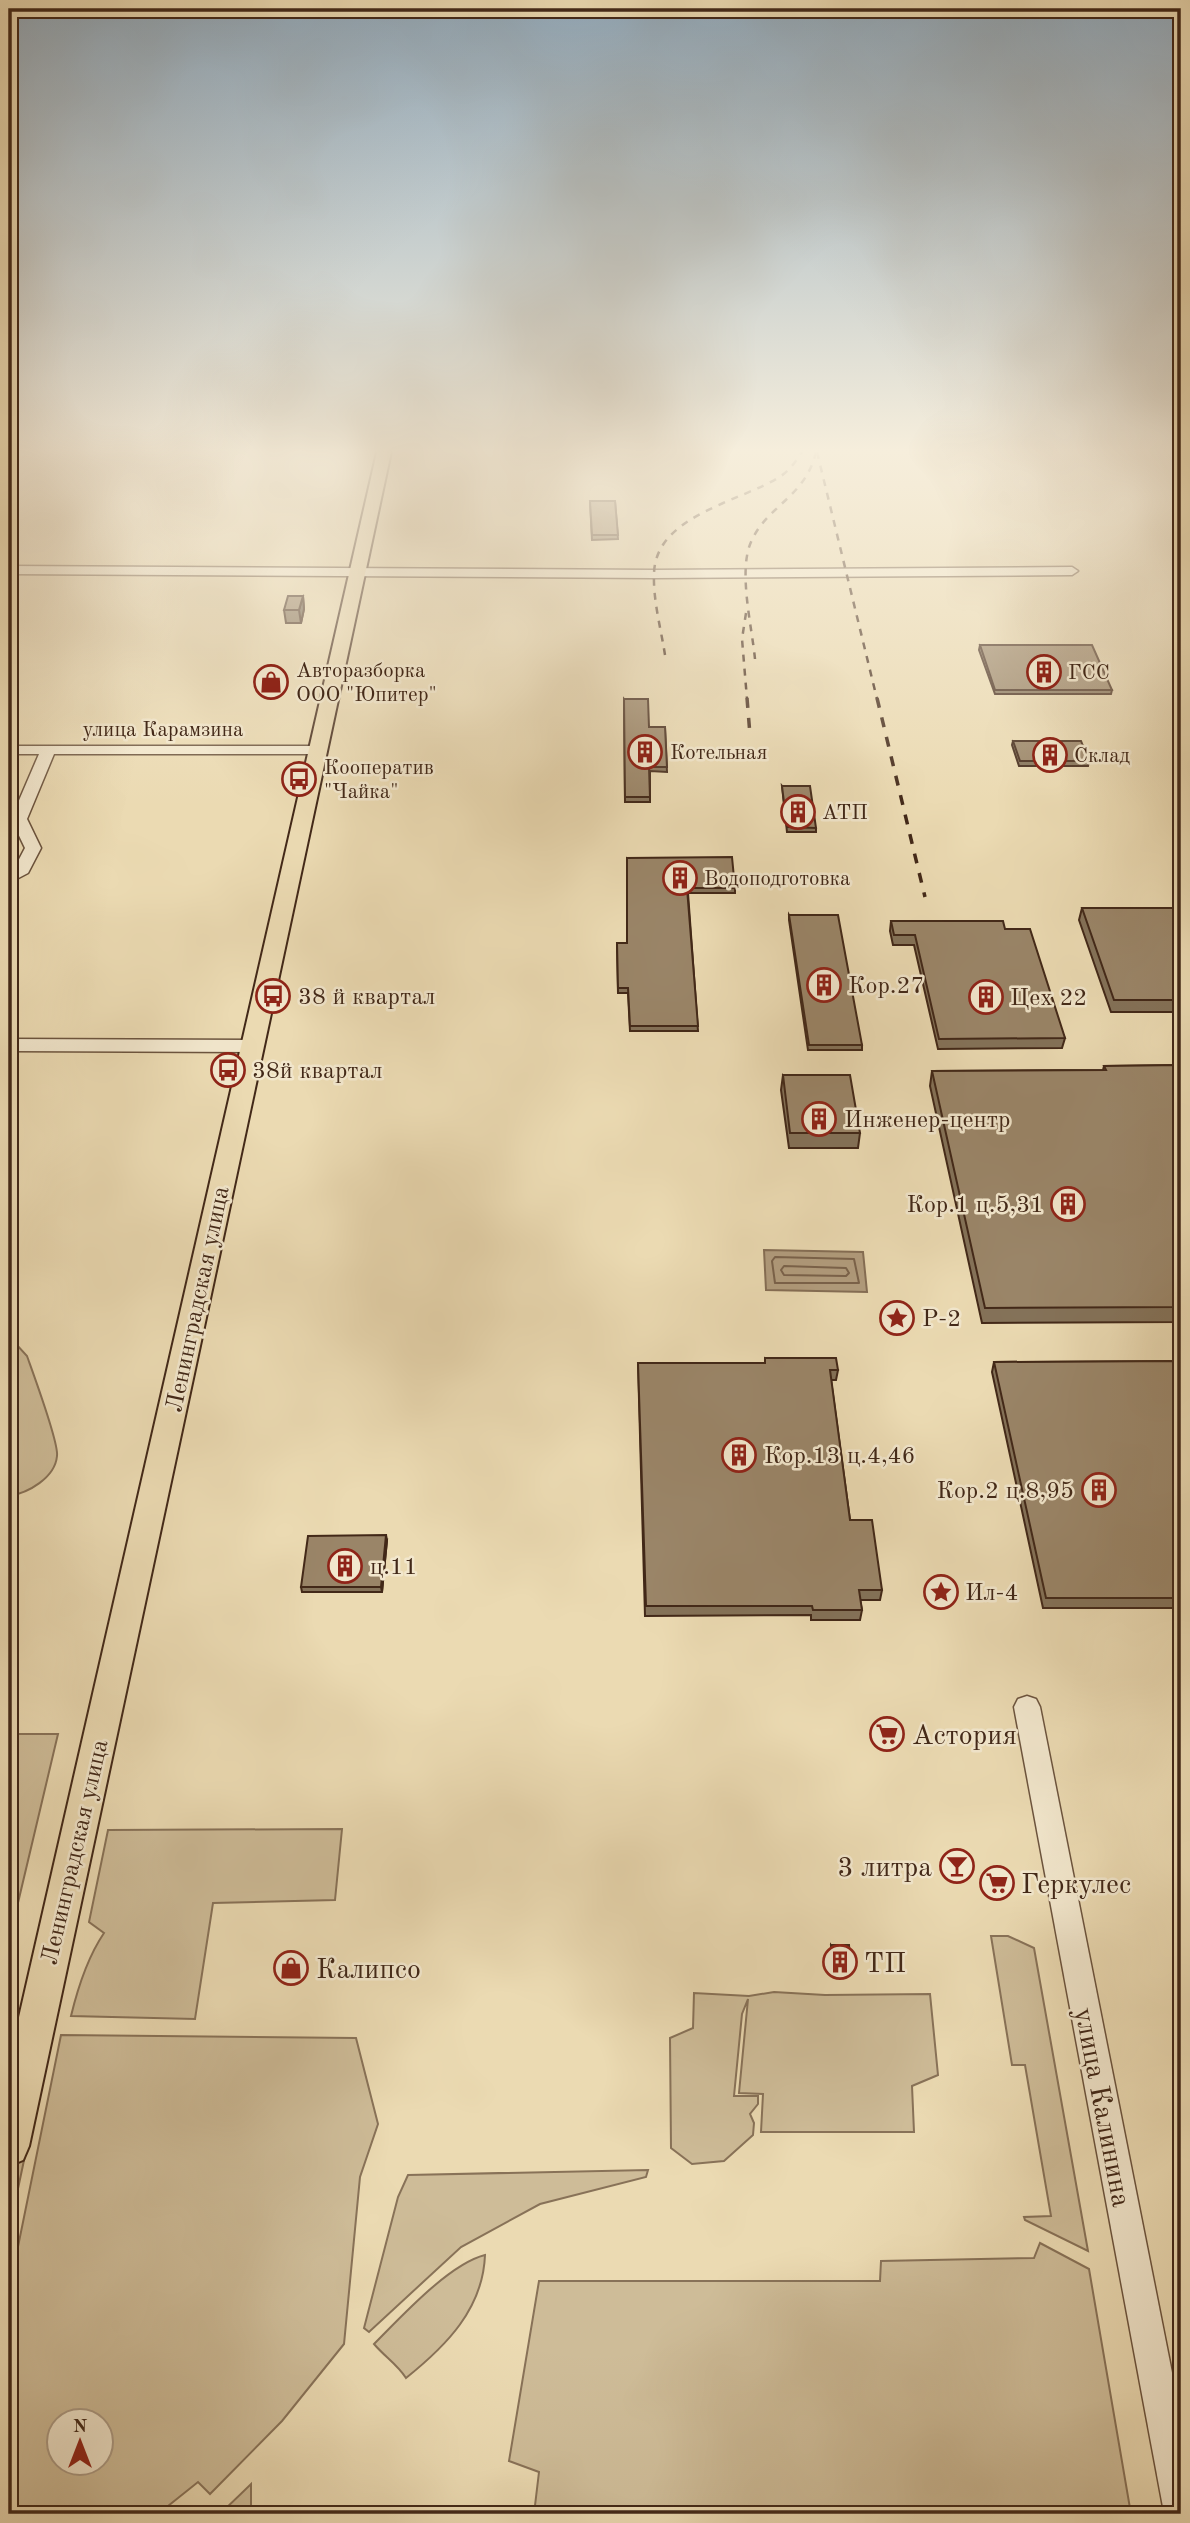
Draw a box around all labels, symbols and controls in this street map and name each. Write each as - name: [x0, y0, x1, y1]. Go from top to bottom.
- building icon: ГСС: [1025, 653, 1063, 691]
- place label: Авторазборка ООО "Юпитер": [296, 661, 437, 706]
- shop icon: Авторазборка ООО "Юпитер": [252, 663, 290, 701]
- place label: ГСС: [1068, 663, 1110, 684]
- street label: улица Карамзина: [83, 720, 243, 741]
- building icon: Котельная: [626, 733, 664, 771]
- building icon: Склад: [1031, 736, 1069, 774]
- place label: Котельная: [670, 743, 767, 764]
- place label: Склад: [1074, 746, 1131, 767]
- place label: Кооператив "Чайка": [324, 758, 434, 803]
- bus stop icon: Кооператив "Чайка": [280, 760, 318, 798]
- building icon: АТП: [779, 793, 817, 831]
- place label: АТП: [822, 803, 868, 824]
- building icon: Водоподготовка: [661, 859, 699, 897]
- place label: Водоподготовка: [704, 869, 850, 890]
- building icon: Кор.27: [805, 966, 843, 1004]
- place label: Кор.27: [848, 975, 924, 999]
- bus stop icon: 38 й квартал: [254, 977, 292, 1015]
- building icon: Цех 22: [967, 978, 1005, 1016]
- place label: 38 й квартал: [298, 986, 435, 1010]
- place label: Цех 22: [1010, 987, 1087, 1011]
- bus stop icon: 38й квартал: [209, 1051, 247, 1089]
- place label: 38й квартал: [252, 1060, 383, 1084]
- building icon: Инженер-центр: [800, 1100, 838, 1138]
- place label: Инженер-центр: [844, 1109, 1011, 1133]
- street label: Ленинградская улица: [163, 1184, 235, 1415]
- building icon: Кор.1 ц.5,31: [1049, 1185, 1087, 1223]
- place label: Кор.1 ц.5,31: [906, 1194, 1044, 1218]
- place icon: Р-2: [878, 1299, 916, 1337]
- place label: Р-2: [922, 1308, 961, 1332]
- building icon: Кор.13 ц.4,46: [720, 1436, 758, 1474]
- place label: Кор.13 ц.4,46: [764, 1445, 915, 1469]
- building icon: Кор.2 ц.8,95: [1080, 1471, 1118, 1509]
- place label: Кор.2 ц.8,95: [936, 1480, 1074, 1504]
- building icon: ц.11: [326, 1547, 364, 1585]
- place label: ц.11: [370, 1556, 418, 1580]
- place icon: Ил-4: [922, 1573, 960, 1611]
- place label: Ил-4: [965, 1582, 1018, 1606]
- supermarket icon: Астория: [868, 1715, 906, 1753]
- place label: Астория: [912, 1723, 1017, 1751]
- street label: Ленинградская улица: [38, 1737, 114, 1967]
- bar icon: 3 литра: [938, 1847, 976, 1885]
- place label: 3 литра: [837, 1855, 932, 1883]
- supermarket icon: Геркулес: [978, 1864, 1016, 1902]
- place label: Геркулес: [1021, 1872, 1131, 1900]
- building icon: ТП: [821, 1943, 859, 1981]
- shop icon: Калипсо: [272, 1949, 310, 1987]
- place label: ТП: [864, 1951, 906, 1979]
- place label: Калипсо: [316, 1957, 421, 1985]
- street label: улица Калинина: [1068, 2006, 1134, 2210]
- north arrow: [46, 2408, 116, 2478]
- text: N: [73, 2418, 88, 2437]

